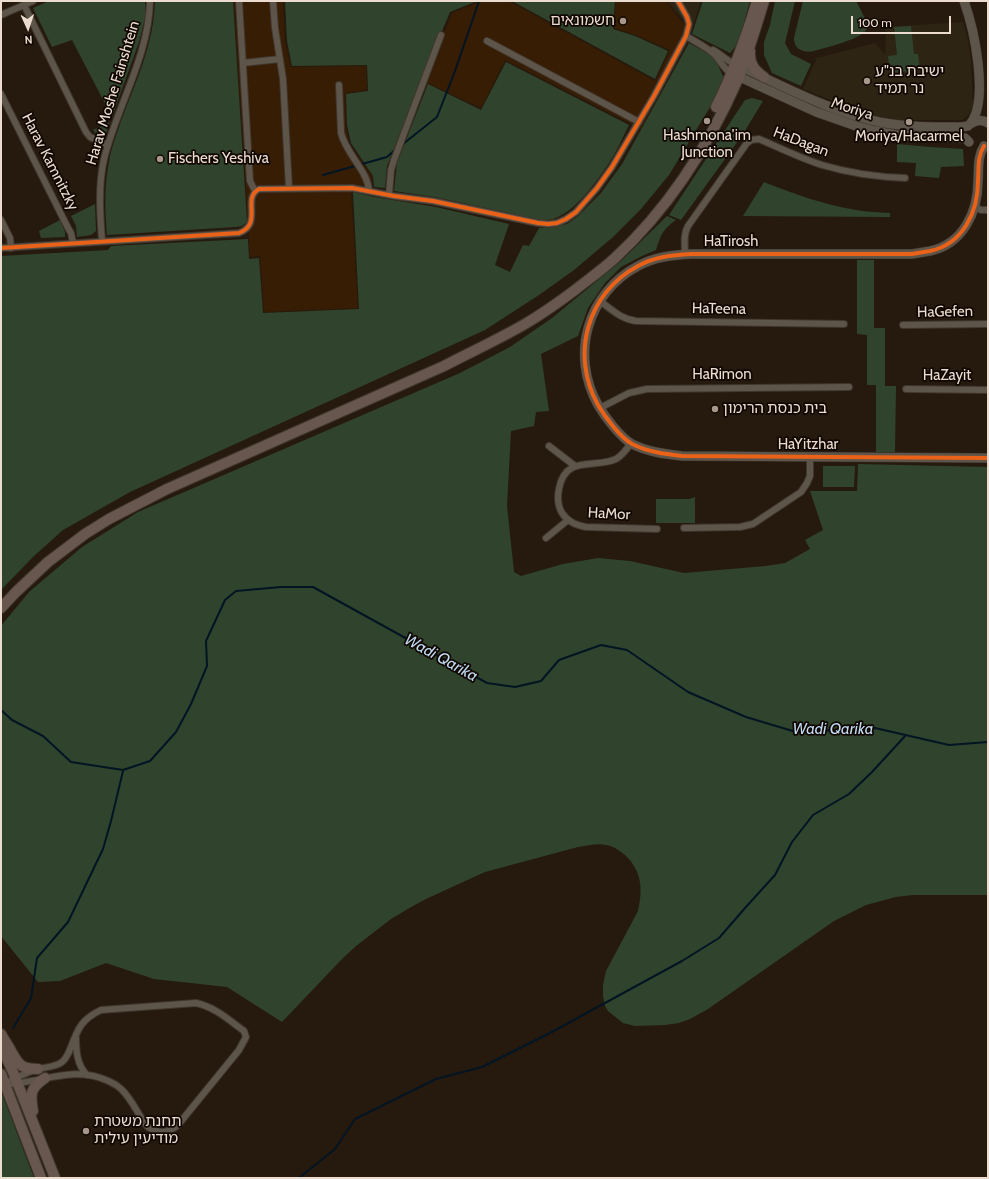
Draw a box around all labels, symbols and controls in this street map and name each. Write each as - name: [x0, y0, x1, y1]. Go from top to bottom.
- north arrow: [8, 8, 48, 48]
- scale bar: [853, 8, 953, 34]
- place label: חשמונאים: [551, 12, 615, 30]
- text: 100 m: [858, 15, 892, 30]
- marker: חשמונאים: [618, 16, 628, 26]
- street label: Harav Moshe Fainshtein: [82, 19, 144, 167]
- text: N: [24, 33, 33, 47]
- place label: ישיבת בנ"ע נר תמיד: [875, 63, 944, 98]
- marker: ישיבת בנ"ע נר תמיד: [862, 76, 872, 86]
- street label: Moriya: [829, 94, 875, 124]
- street label: Harav Kamnitzky: [18, 110, 82, 214]
- marker: Hashmona'im Junction: [702, 116, 712, 126]
- marker: Moriya/Hacarmel: [904, 117, 914, 127]
- street label: HaDagan: [770, 123, 832, 161]
- place label: Hashmona'im Junction: [663, 127, 751, 162]
- place label: Moriya/Hacarmel: [855, 128, 963, 146]
- place label: Fischers Yeshiva: [168, 150, 269, 168]
- marker: Fischers Yeshiva: [155, 154, 165, 164]
- street label: HaTirosh: [704, 233, 758, 251]
- street label: HaTeena: [692, 300, 746, 318]
- street label: HaGefen: [917, 303, 973, 321]
- street label: HaRimon: [692, 366, 752, 384]
- street label: HaZayit: [923, 367, 971, 385]
- place label: בית כנסת הרימון: [723, 400, 827, 418]
- marker: בית כנסת הרימון: [710, 404, 720, 414]
- street label: HaYitzhar: [778, 436, 838, 454]
- street label: HaMor: [587, 504, 631, 524]
- water label: Wadi Qarika: [401, 630, 481, 686]
- water label: Wadi Qarika: [793, 719, 873, 739]
- place label: תחנת משטרת מודיעין עילית: [94, 1113, 181, 1148]
- marker: תחנת משטרת מודיעין עילית: [81, 1126, 91, 1136]

